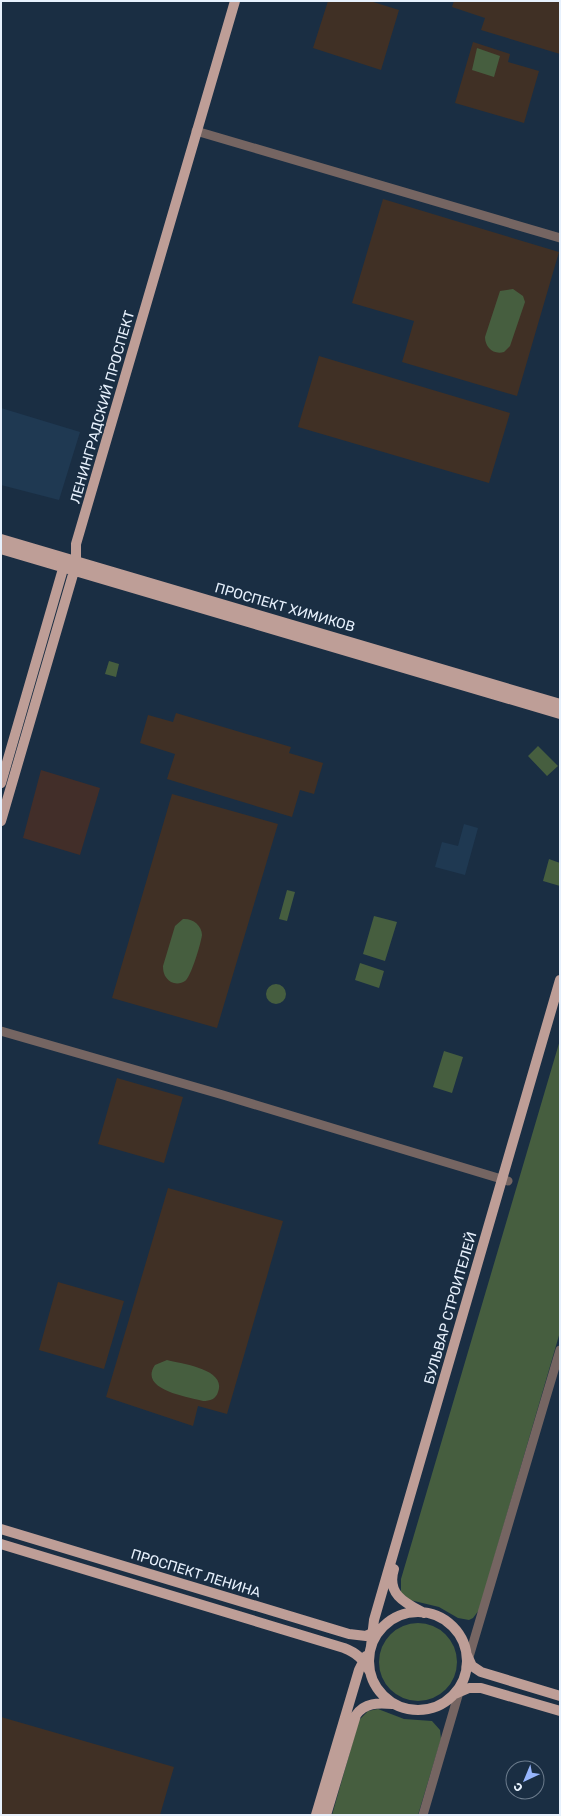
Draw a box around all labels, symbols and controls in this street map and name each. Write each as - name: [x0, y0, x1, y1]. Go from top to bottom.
- street label: ЛЕНИНГРАДСКИЙ ПРОСПЕКТ: [66, 308, 138, 506]
- street label: ПРОСПЕКТ ХИМИКОВ: [213, 579, 357, 636]
- street label: БУЛЬВАР СТРОИТЕЛЕЙ: [420, 1230, 480, 1386]
- street label: ПРОСПЕКТ ЛЕНИНА: [129, 1546, 263, 1602]
- north arrow: [505, 1760, 545, 1800]
- text: С: [511, 1779, 526, 1794]

